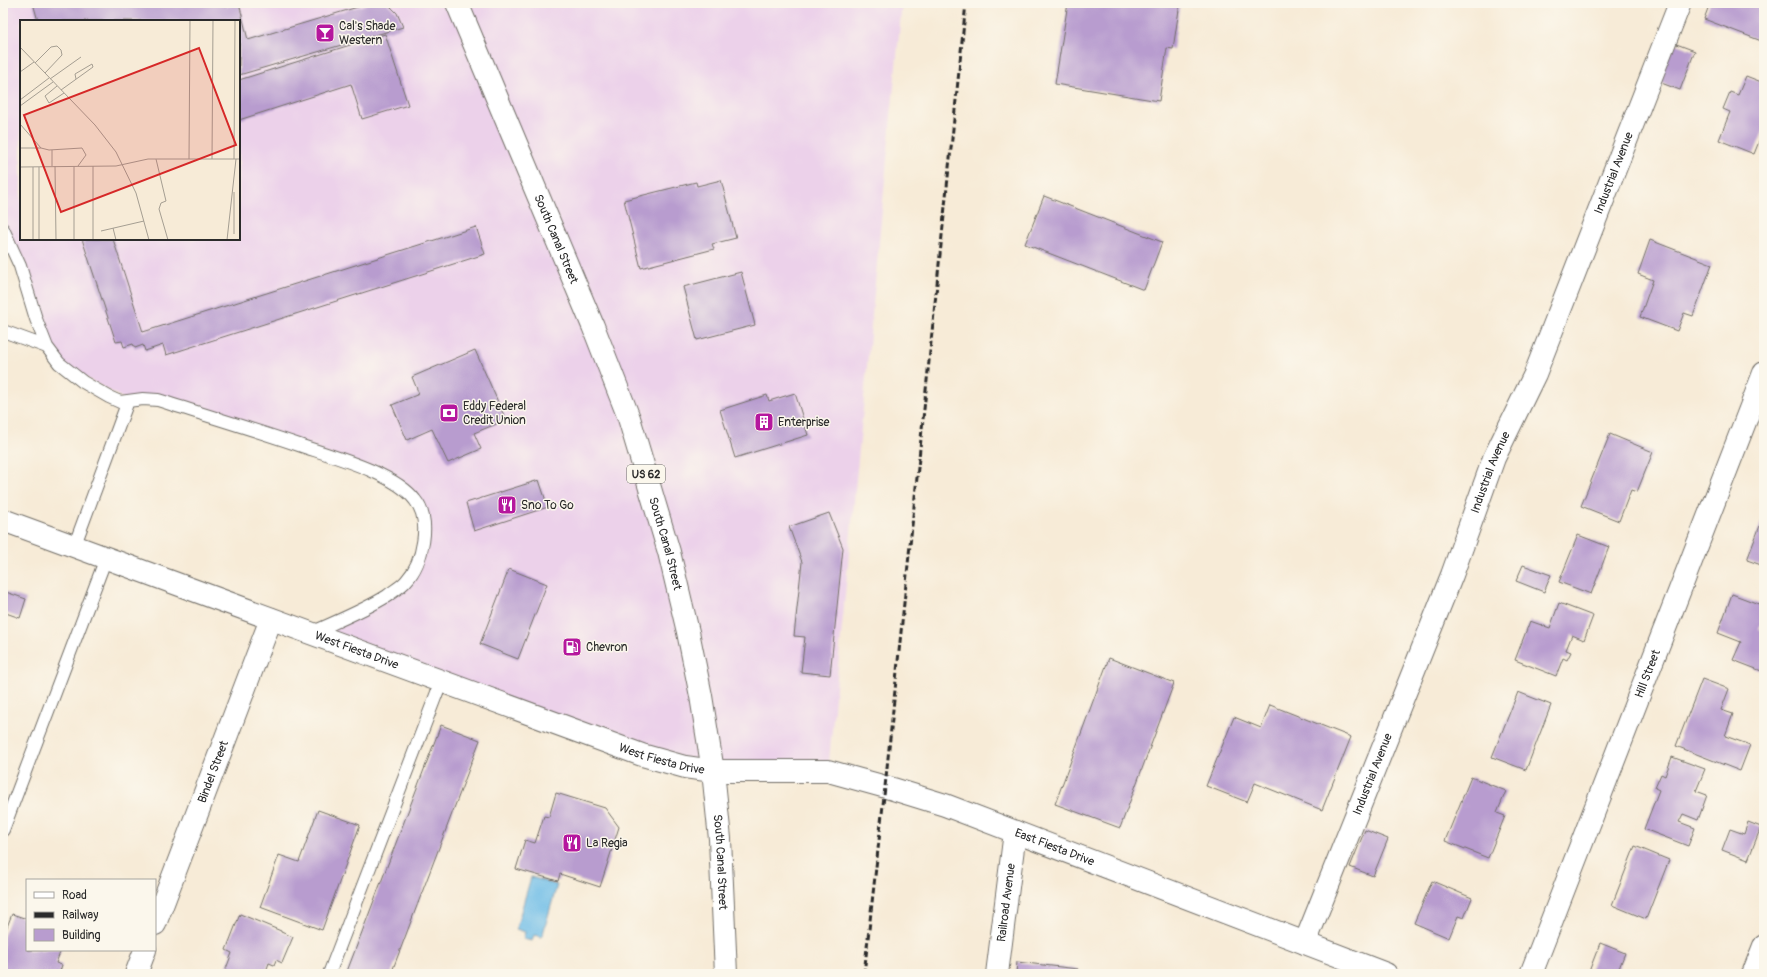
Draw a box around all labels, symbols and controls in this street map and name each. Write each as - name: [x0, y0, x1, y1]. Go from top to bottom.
- place label: Cal's Shade Western: [339, 19, 395, 48]
- inset map: [20, 20, 240, 240]
- bar icon: Cal's Shade Western: [314, 22, 336, 44]
- street label: Industrial Avenue: [1591, 130, 1636, 216]
- street label: South Canal Street: [531, 192, 582, 286]
- place label: Eddy Federal Credit Union: [463, 399, 526, 428]
- bank icon: Eddy Federal Credit Union: [438, 402, 460, 424]
- building icon: Enterprise: [753, 411, 775, 433]
- place label: Enterprise: [778, 415, 829, 430]
- street label: Industrial Avenue: [1467, 429, 1513, 515]
- road number: US 62: [627, 465, 665, 483]
- restaurant icon: Sno To Go: [496, 494, 518, 516]
- street label: South Canal Street: [646, 495, 685, 592]
- place label: Sno To Go: [521, 498, 574, 513]
- street label: West Fiesta Drive: [313, 628, 401, 672]
- fuel station icon: Chevron: [561, 636, 583, 658]
- place label: Chevron: [586, 640, 628, 655]
- street label: Hill Street: [1631, 647, 1664, 700]
- street label: Industrial Avenue: [1349, 731, 1396, 817]
- street label: Bindel Street: [194, 738, 232, 805]
- street label: West Fiesta Drive: [617, 740, 706, 777]
- street label: South Canal Street: [710, 814, 731, 910]
- street label: East Fiesta Drive: [1013, 825, 1097, 869]
- restaurant icon: La Regia: [561, 832, 583, 854]
- place label: La Regia: [586, 836, 628, 851]
- street label: Railroad Avenue: [994, 862, 1018, 943]
- legend: [26, 879, 156, 951]
- text: Road: [62, 888, 87, 903]
- text: Railway: [62, 908, 98, 923]
- text: Building: [62, 928, 101, 943]

